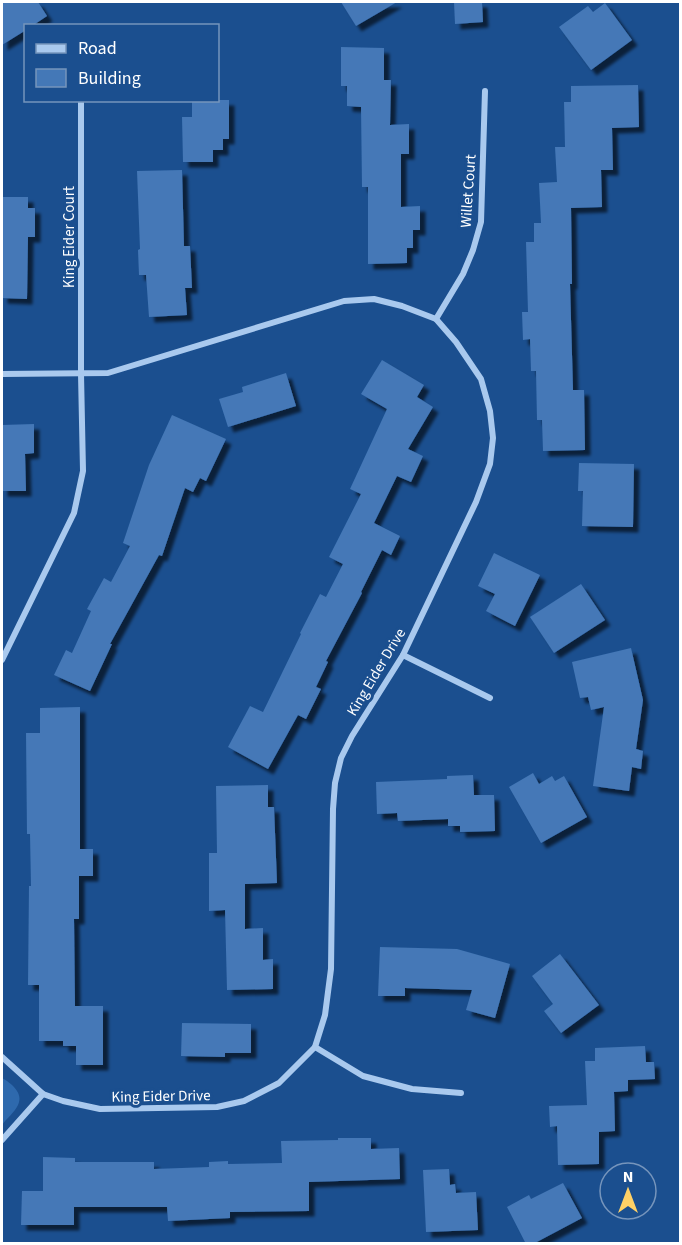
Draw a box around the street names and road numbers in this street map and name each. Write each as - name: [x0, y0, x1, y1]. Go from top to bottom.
- street label: Willet Court: [455, 154, 482, 228]
- street label: King Eider Court: [59, 186, 80, 288]
- street label: King Eider Drive: [342, 624, 411, 720]
- street label: King Eider Drive: [111, 1085, 211, 1108]

